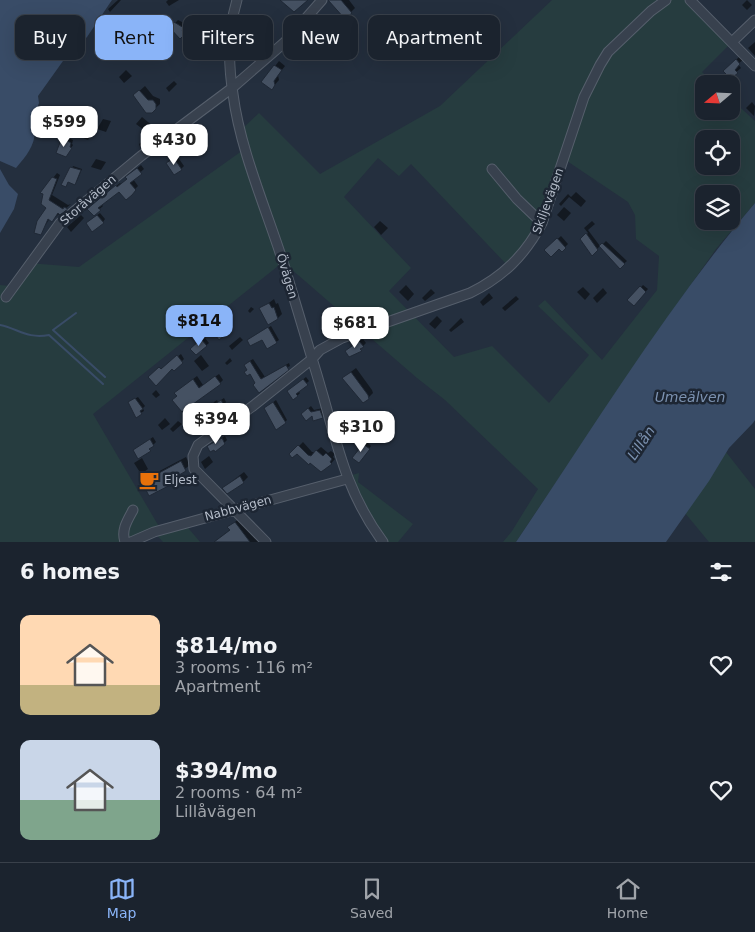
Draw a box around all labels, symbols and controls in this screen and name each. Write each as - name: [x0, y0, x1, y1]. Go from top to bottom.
- chip: Buy: [15, 15, 85, 60]
- chip: Rent: [95, 15, 173, 60]
- chip: Filters: [183, 15, 273, 60]
- chip: New: [283, 15, 358, 60]
- chip: Apartment: [368, 15, 500, 60]
- north arrow: [695, 75, 740, 120]
- map controls: [695, 75, 740, 230]
- pin: $599: [34, 106, 94, 148]
- text: $599: [42, 112, 86, 131]
- pin: $430: [144, 124, 204, 166]
- text: $430: [152, 130, 196, 149]
- button: locate: [695, 130, 740, 175]
- street label: Skiljevägen: [530, 166, 566, 236]
- street label: Storåvägen: [57, 172, 119, 228]
- button: layers: [695, 185, 740, 230]
- street label: Övägen: [274, 251, 302, 300]
- pin: $814: [169, 304, 229, 347]
- pin: $681: [325, 306, 385, 349]
- text: $814: [177, 311, 221, 330]
- text: $681: [333, 313, 377, 332]
- water label: Umeälven: [655, 389, 725, 405]
- pin: $394: [186, 402, 246, 445]
- text: $394: [194, 409, 238, 428]
- pin: $310: [331, 410, 391, 453]
- text: $310: [339, 417, 383, 436]
- water label: Lillån: [624, 423, 658, 463]
- cafe icon: Eljest: [138, 469, 160, 491]
- place label: Eljest: [164, 473, 197, 487]
- street label: Nabbvägen: [203, 492, 273, 524]
- icon: filters: [707, 558, 735, 586]
- text: 6 homes: [20, 560, 120, 584]
- text: $814/mo: [175, 634, 277, 658]
- icon: home: [60, 635, 120, 695]
- icon: heart: [707, 651, 735, 679]
- text: 3 rooms · 116 m²: [175, 658, 313, 677]
- text: Apartment: [175, 677, 261, 696]
- text: $394/mo: [175, 759, 277, 783]
- icon: home: [60, 760, 120, 820]
- icon: heart: [707, 776, 735, 804]
- text: 2 rooms · 64 m²: [175, 783, 303, 802]
- text: Lillåvägen: [175, 802, 256, 821]
- tab: Map: [107, 875, 136, 921]
- tab: Saved: [350, 875, 393, 921]
- tab: Home: [607, 875, 648, 921]

